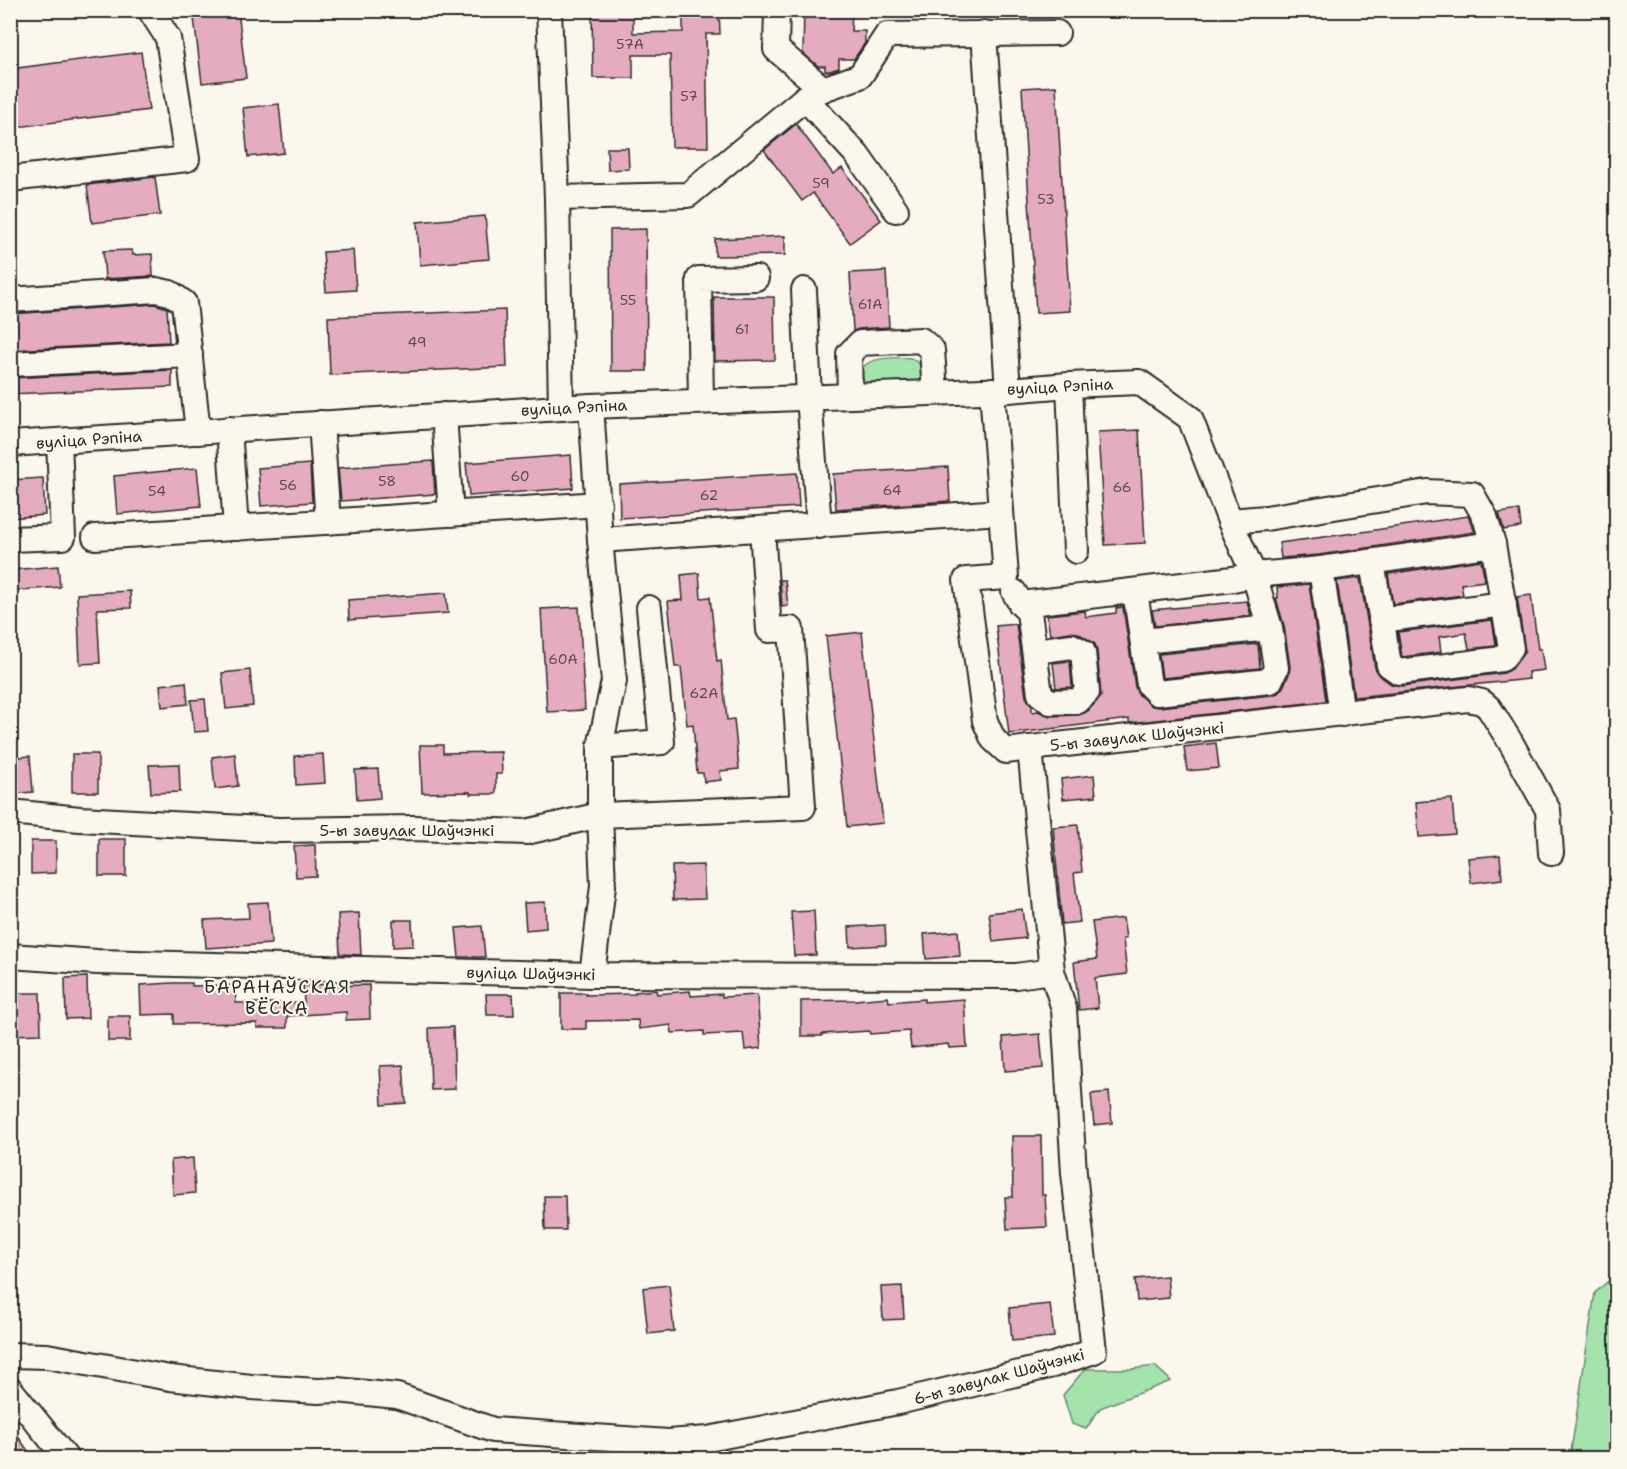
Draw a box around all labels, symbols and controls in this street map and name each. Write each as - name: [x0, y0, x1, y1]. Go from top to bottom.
- house number: 57А: [616, 35, 644, 53]
- house number: 57: [680, 87, 698, 105]
- house number: 59: [812, 174, 830, 192]
- house number: 53: [1037, 190, 1055, 208]
- house number: 55: [620, 291, 636, 309]
- house number: 61А: [858, 295, 882, 313]
- house number: 61: [735, 320, 749, 338]
- house number: 49: [408, 333, 427, 351]
- street label: вуліца Рэпіна: [1006, 373, 1114, 400]
- street label: вуліца Рэпіна: [520, 394, 628, 421]
- street label: вуліца Рэпіна: [35, 425, 143, 454]
- house number: 60: [510, 467, 530, 485]
- house number: 58: [378, 472, 396, 490]
- house number: 56: [279, 476, 297, 494]
- house number: 66: [1112, 478, 1132, 496]
- house number: 64: [882, 481, 902, 499]
- house number: 54: [148, 482, 166, 500]
- house number: 62: [700, 486, 718, 504]
- house number: 60А: [548, 650, 578, 668]
- house number: 62А: [690, 684, 718, 702]
- street label: 5-ы завулак Шаўчэнкі: [1049, 717, 1225, 756]
- street label: 5-ы завулак Шаўчэнкі: [319, 820, 495, 841]
- street label: вуліца Шаўчэнкі: [466, 962, 596, 985]
- district label: БАРАНАЎСКАЯ ВЁСКА: [204, 975, 351, 1020]
- street label: 6-ы завулак Шаўчэнкі: [911, 1344, 1087, 1409]

